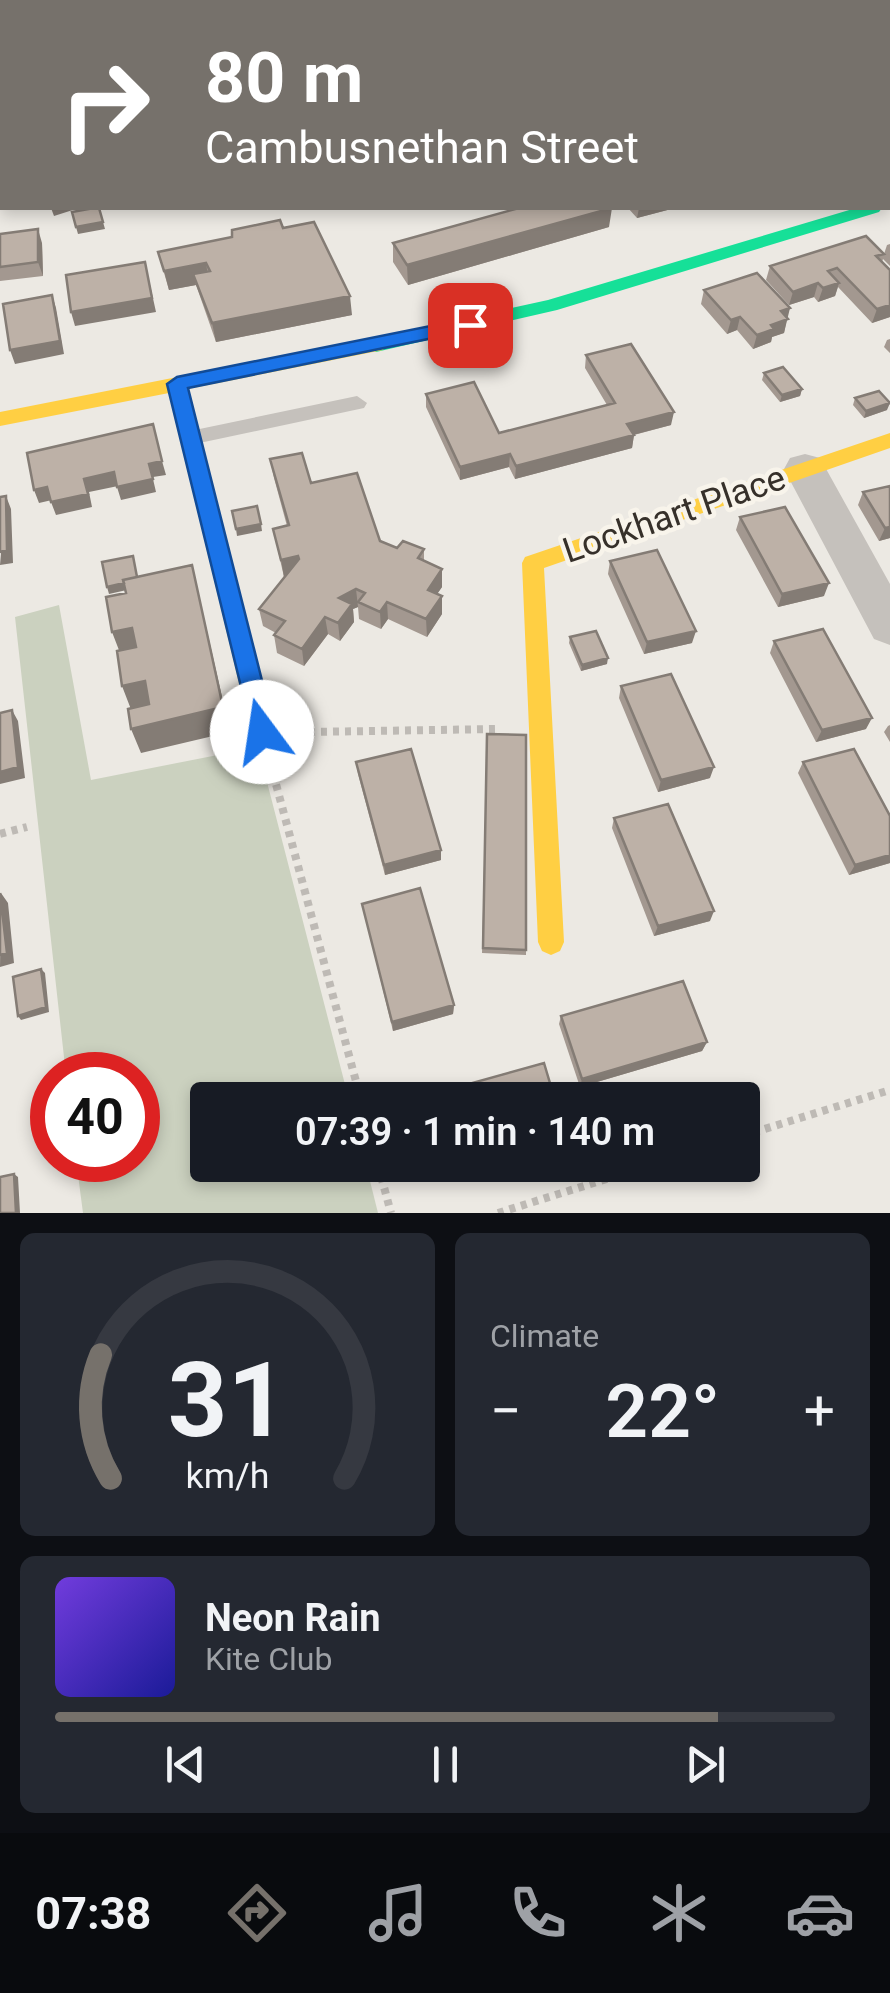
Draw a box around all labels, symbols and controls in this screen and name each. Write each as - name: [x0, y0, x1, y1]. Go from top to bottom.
- text: 80 m: [205, 37, 363, 119]
- icon: right: [40, 40, 170, 170]
- text: Cambusnethan Street: [205, 121, 639, 174]
- pin: [428, 283, 513, 368]
- icon: arrive: [443, 298, 498, 353]
- street label: Lockhart Place: [558, 457, 791, 572]
- position arrow: [210, 680, 314, 784]
- speed limit sign: 40: [30, 1052, 160, 1182]
- text: 07:39 · 1 min · 140 m: [295, 1110, 655, 1154]
- text: Climate: [490, 1317, 599, 1355]
- text: 31: [168, 1340, 287, 1461]
- text: 22°: [605, 1367, 720, 1455]
- text: −: [490, 1379, 521, 1443]
- text: +: [804, 1379, 835, 1443]
- text: km/h: [186, 1455, 269, 1497]
- text: Neon Rain: [205, 1596, 381, 1640]
- text: Kite Club: [205, 1640, 332, 1678]
- icon: previous: [158, 1737, 213, 1792]
- icon: pause: [418, 1737, 473, 1792]
- icon: next: [678, 1737, 733, 1792]
- icon: directions: [222, 1878, 292, 1948]
- icon: music: [363, 1878, 433, 1948]
- icon: phone: [503, 1878, 573, 1948]
- icon: climate: [644, 1878, 714, 1948]
- icon: car: [785, 1878, 855, 1948]
- text: 07:38: [35, 1887, 151, 1940]

